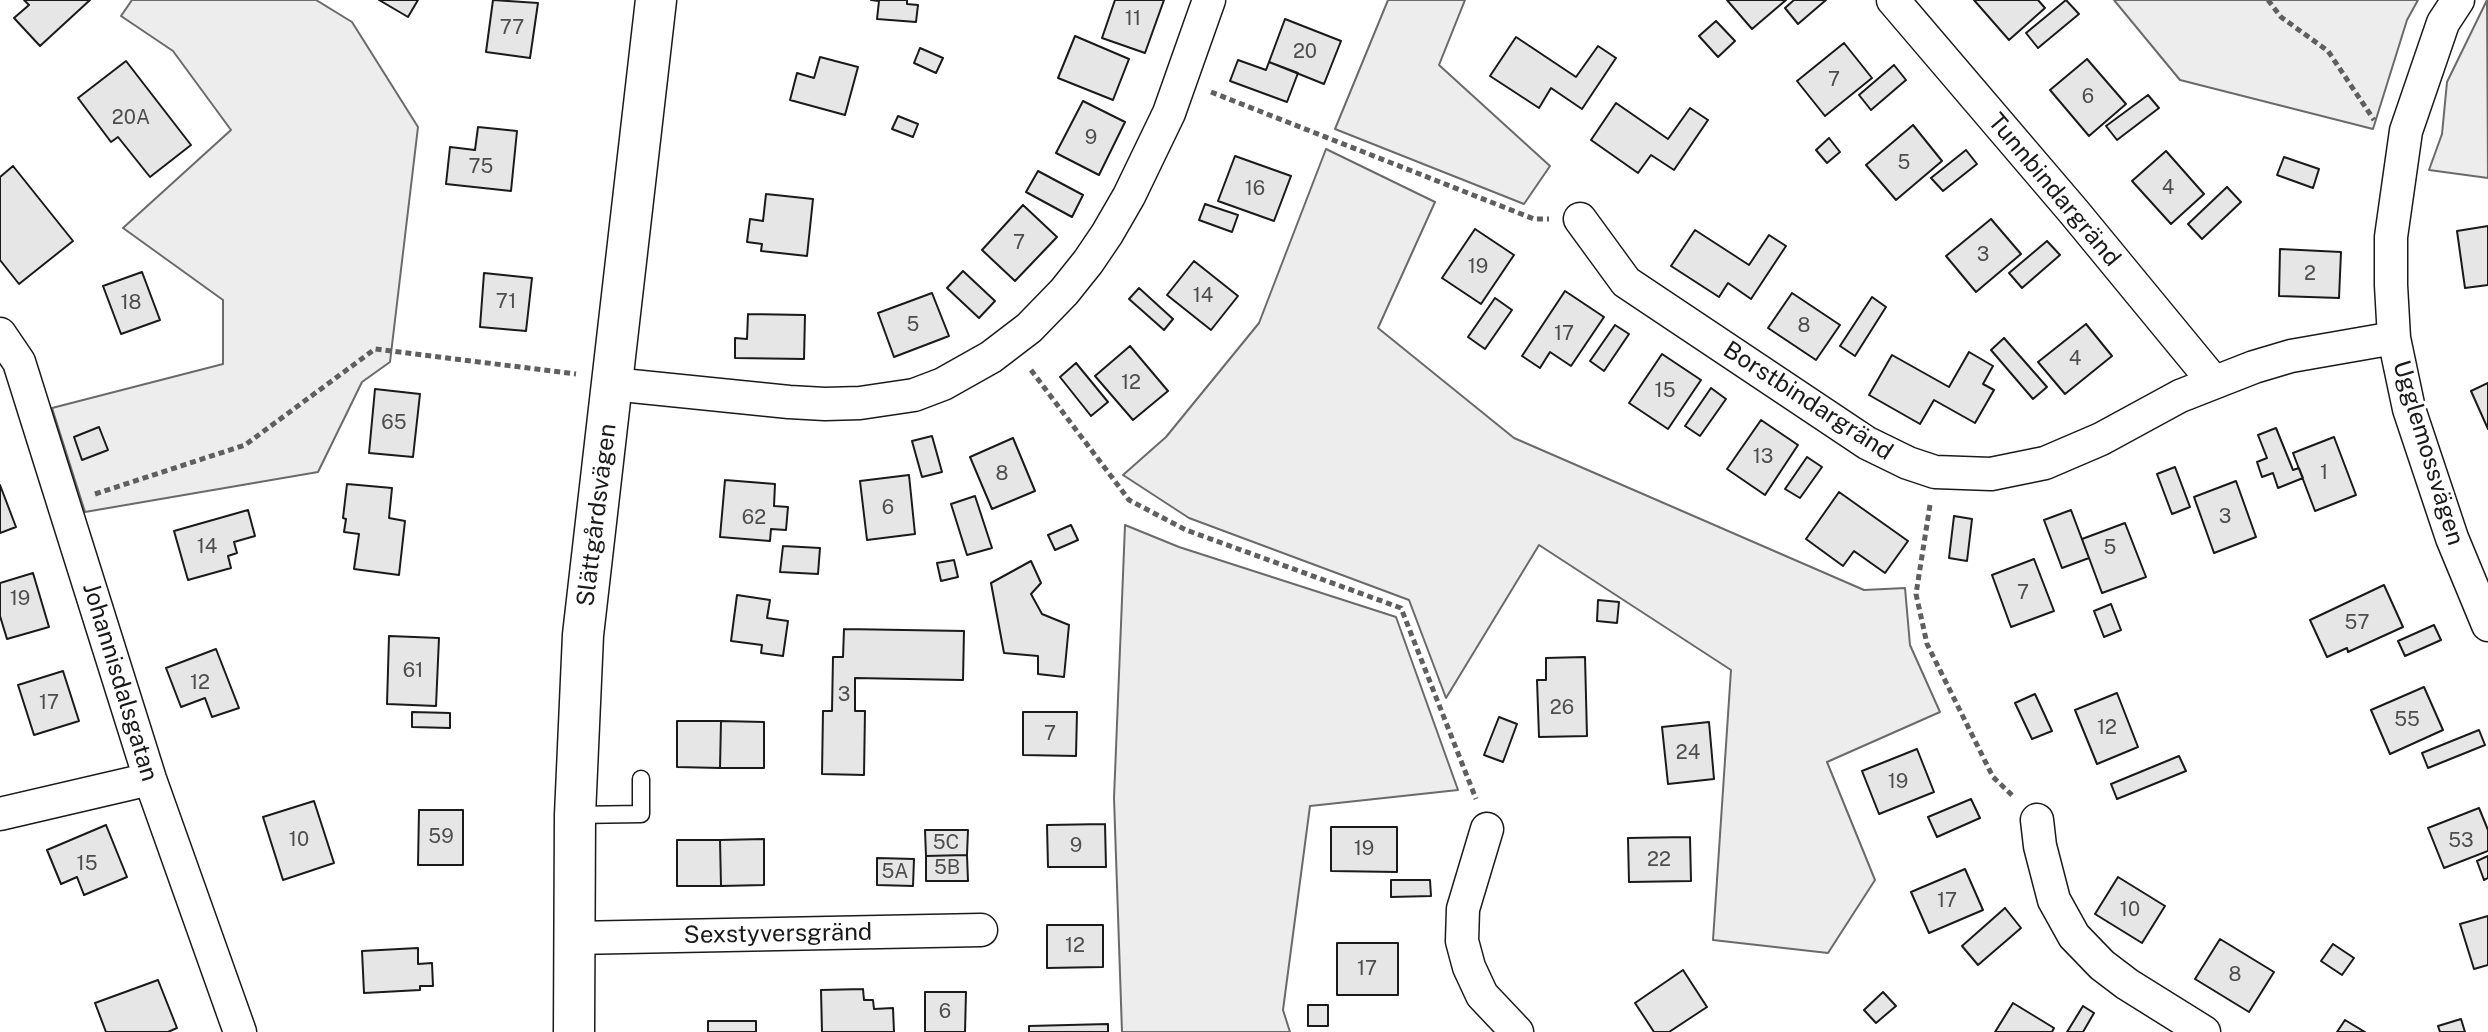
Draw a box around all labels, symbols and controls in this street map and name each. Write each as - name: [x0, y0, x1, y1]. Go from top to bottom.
- house number: 11: [1125, 7, 1141, 31]
- house number: 77: [500, 16, 524, 40]
- house number: 20: [1293, 40, 1317, 64]
- house number: 7: [1828, 68, 1840, 92]
- house number: 6: [2082, 85, 2094, 109]
- house number: 20A: [112, 106, 150, 130]
- street label: Tunnbindargränd: [1982, 108, 2126, 272]
- house number: 9: [1085, 126, 1097, 150]
- house number: 5: [1898, 151, 1910, 175]
- house number: 75: [469, 155, 493, 179]
- house number: 4: [2162, 176, 2174, 200]
- house number: 16: [1245, 177, 1265, 201]
- house number: 7: [1013, 231, 1025, 255]
- house number: 3: [1977, 243, 1989, 267]
- house number: 19: [1468, 255, 1488, 279]
- house number: 2: [2304, 262, 2316, 286]
- house number: 14: [1193, 284, 1213, 308]
- house number: 71: [496, 290, 516, 314]
- house number: 18: [120, 291, 142, 315]
- house number: 5: [907, 313, 919, 337]
- house number: 8: [1798, 314, 1810, 338]
- house number: 17: [1554, 322, 1574, 346]
- street label: Borstbindargränd: [1718, 335, 1898, 467]
- house number: 4: [2069, 347, 2081, 371]
- street label: Ugglemossvägen: [2386, 357, 2470, 549]
- house number: 12: [1121, 371, 1141, 395]
- house number: 15: [1655, 379, 1675, 403]
- house number: 65: [381, 411, 407, 435]
- street label: Slättgårdsvägen: [571, 422, 623, 608]
- house number: 13: [1753, 445, 1773, 469]
- house number: 1: [2320, 461, 2328, 485]
- house number: 8: [996, 462, 1008, 486]
- house number: 6: [882, 496, 894, 520]
- house number: 3: [2219, 505, 2231, 529]
- house number: 62: [742, 506, 766, 530]
- house number: 14: [197, 535, 217, 559]
- house number: 5: [2104, 536, 2116, 560]
- street label: Johannisdalsgatan: [76, 579, 164, 785]
- house number: 7: [2017, 581, 2029, 605]
- house number: 19: [10, 587, 30, 611]
- house number: 57: [2345, 611, 2369, 635]
- house number: 61: [403, 659, 423, 683]
- house number: 12: [190, 671, 210, 695]
- house number: 3: [838, 683, 850, 707]
- house number: 17: [39, 691, 59, 715]
- house number: 26: [1550, 696, 1574, 720]
- house number: 55: [2394, 708, 2420, 732]
- house number: 12: [2097, 716, 2117, 740]
- house number: 7: [1044, 722, 1056, 746]
- house number: 24: [1676, 741, 1700, 765]
- house number: 19: [1888, 770, 1908, 794]
- house number: 59: [428, 825, 454, 849]
- house number: 10: [289, 828, 309, 852]
- house number: 53: [2448, 829, 2474, 853]
- house number: 5C: [933, 831, 959, 855]
- house number: 9: [1070, 834, 1082, 858]
- house number: 19: [1354, 837, 1374, 861]
- house number: 22: [1647, 848, 1671, 872]
- house number: 15: [77, 852, 97, 876]
- house number: 5B: [934, 856, 960, 880]
- house number: 5A: [881, 860, 909, 884]
- house number: 17: [1937, 889, 1957, 913]
- house number: 10: [2120, 898, 2140, 922]
- street label: Sexstyversgränd: [683, 918, 873, 950]
- house number: 12: [1065, 934, 1085, 958]
- house number: 17: [1357, 957, 1377, 981]
- house number: 8: [2229, 963, 2241, 987]
- house number: 6: [939, 1000, 951, 1024]

